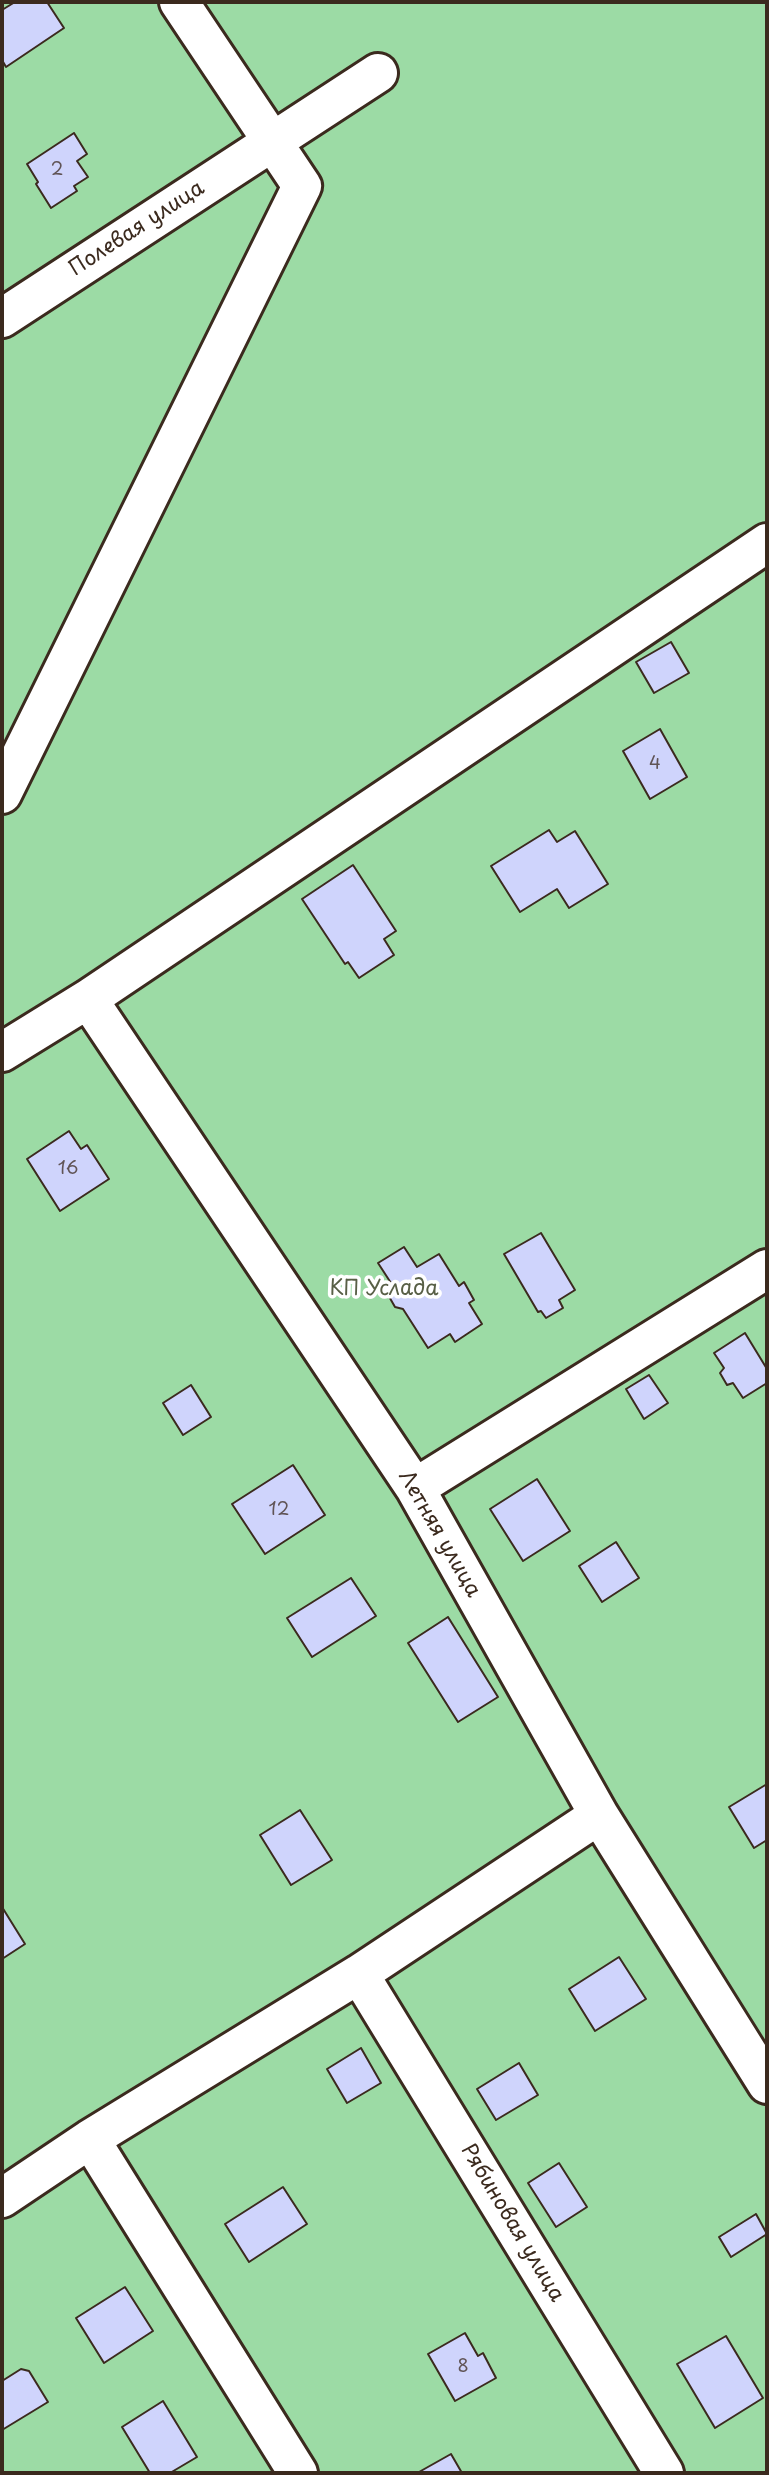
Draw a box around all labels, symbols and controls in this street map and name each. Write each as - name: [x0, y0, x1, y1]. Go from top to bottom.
- house number: 2: [51, 159, 63, 181]
- street label: Полевая улица: [65, 176, 209, 282]
- house number: 4: [649, 753, 661, 775]
- house number: 16: [58, 1158, 78, 1180]
- park label: КП Услада: [329, 1276, 439, 1302]
- street label: Летняя улица: [393, 1466, 485, 1602]
- house number: 12: [269, 1499, 289, 1521]
- street label: Рябиновая улица: [455, 2139, 569, 2307]
- house number: 8: [457, 2356, 469, 2378]

